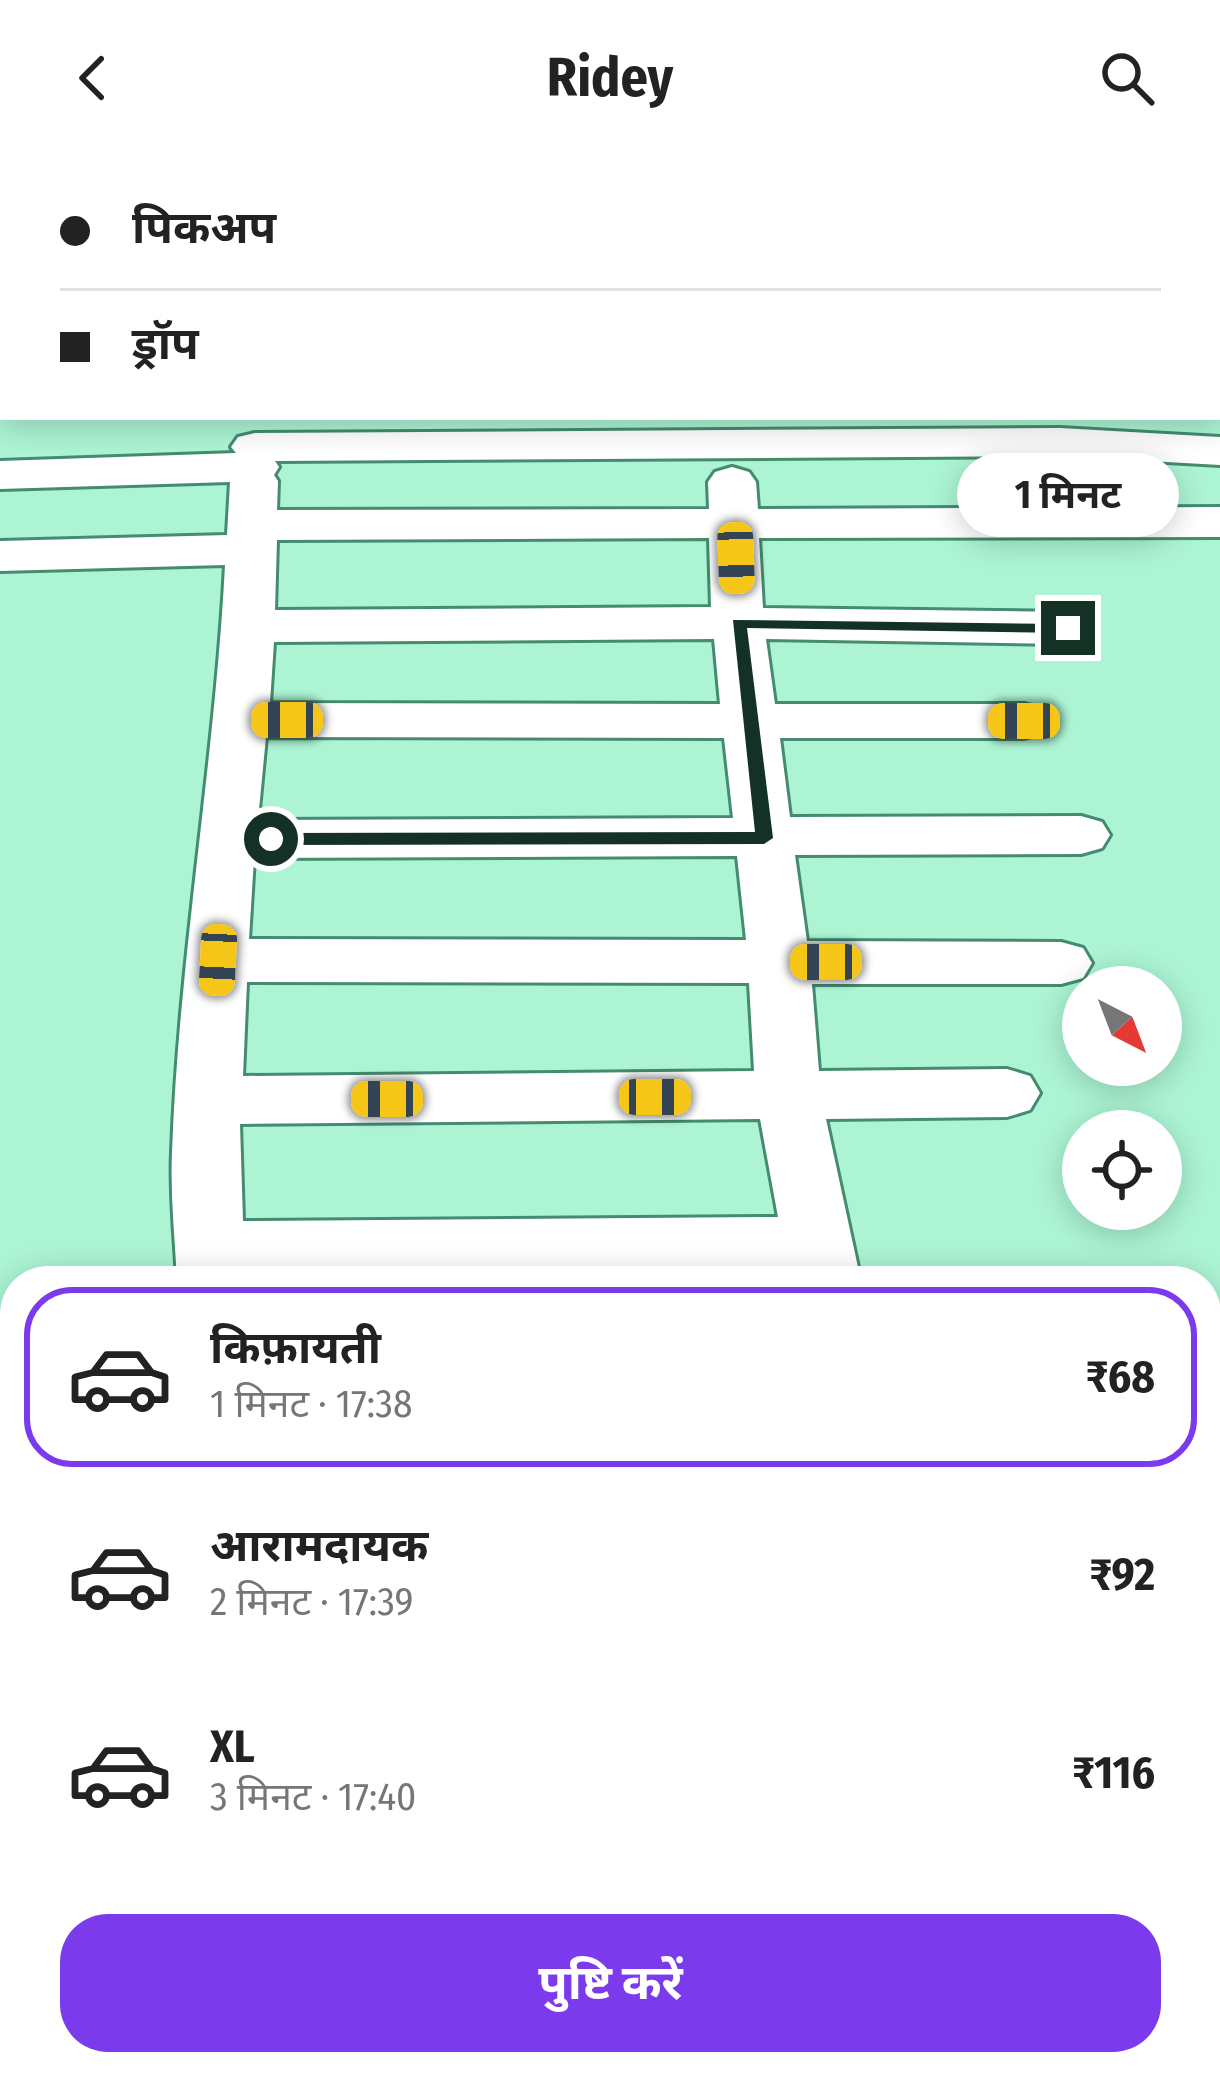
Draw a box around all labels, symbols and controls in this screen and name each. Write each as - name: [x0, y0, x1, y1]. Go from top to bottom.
- icon: back: [60, 45, 126, 111]
- icon: search: [1094, 45, 1160, 111]
- text: Ridey: [547, 46, 673, 110]
- text: पिकअप: [132, 201, 276, 255]
- text: ड्रॉप: [132, 317, 199, 371]
- callout: 1 मिनट: [957, 454, 1179, 538]
- text: 1 मिनट: [1015, 472, 1121, 518]
- car: [717, 521, 755, 595]
- route end: [1041, 601, 1095, 655]
- car: [251, 702, 323, 738]
- car: [988, 703, 1060, 739]
- route start: [244, 812, 298, 866]
- car: [198, 923, 238, 997]
- car: [790, 944, 862, 980]
- north arrow: [1062, 966, 1182, 1086]
- map controls: [1062, 966, 1182, 1230]
- car: [619, 1079, 691, 1115]
- car: [351, 1081, 423, 1117]
- button: locate: [1062, 1110, 1182, 1230]
- text: किफ़ायती: [210, 1321, 381, 1375]
- icon: car: [66, 1323, 174, 1431]
- text: ₹68: [1086, 1350, 1155, 1404]
- text: 1 मिनट · 17:38: [210, 1381, 412, 1427]
- text: आरामदायक: [210, 1519, 428, 1573]
- icon: car: [66, 1521, 174, 1629]
- text: ₹92: [1090, 1548, 1155, 1602]
- text: 2 मिनट · 17:39: [210, 1579, 413, 1625]
- icon: car: [66, 1719, 174, 1827]
- text: XL: [210, 1720, 255, 1774]
- text: ₹116: [1072, 1746, 1155, 1800]
- text: 3 मिनट · 17:40: [210, 1774, 416, 1820]
- button: पुष्टि करें: [60, 1914, 1161, 2052]

